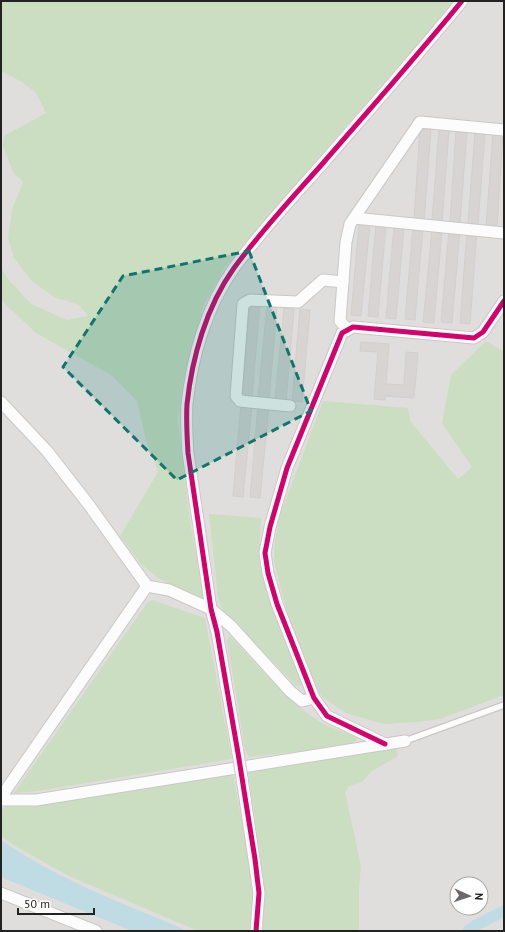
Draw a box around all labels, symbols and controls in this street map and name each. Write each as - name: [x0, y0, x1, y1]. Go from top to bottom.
- north arrow: [449, 876, 489, 916]
- scale bar: [18, 890, 94, 916]
- text: N: [472, 893, 486, 901]
- text: 50 m: [24, 896, 50, 911]

